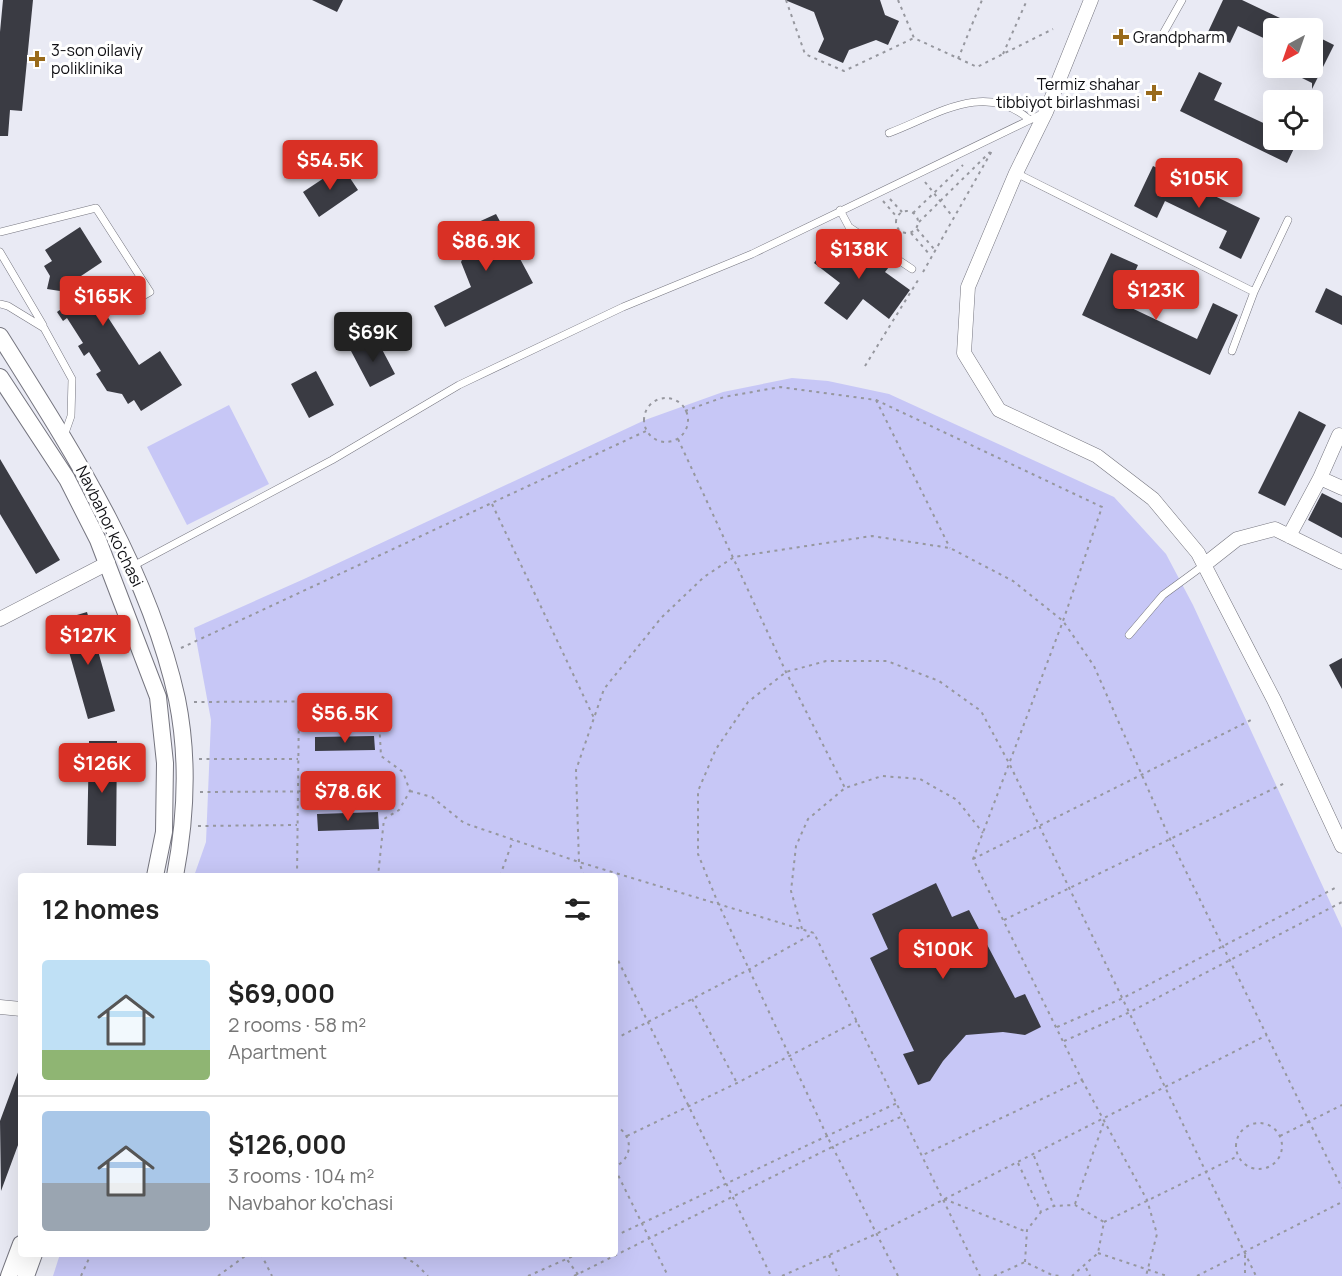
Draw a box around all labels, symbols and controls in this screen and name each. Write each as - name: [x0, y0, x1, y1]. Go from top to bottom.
- north arrow: [1263, 18, 1323, 78]
- map controls: [1263, 18, 1323, 150]
- place label: Grandpharm: [1133, 26, 1225, 48]
- marker: Grandpharm: [1114, 30, 1128, 44]
- place label: 3-son oilaviy poliklinika: [51, 39, 144, 79]
- marker: 3-son oilaviy poliklinika: [28, 50, 46, 68]
- place label: Termiz shahar tibbiyot birlashmasi: [996, 73, 1140, 113]
- marker: Termiz shahar tibbiyot birlashmasi: [1145, 84, 1163, 102]
- button: locate: [1263, 90, 1323, 150]
- pin: $54.5K: [281, 140, 379, 191]
- text: $54.5K: [297, 146, 363, 173]
- pin: $105K: [1157, 158, 1241, 209]
- text: $105K: [1169, 164, 1229, 191]
- pin: $86.9K: [437, 221, 535, 272]
- text: $86.9K: [452, 227, 520, 254]
- pin: $138K: [817, 229, 901, 280]
- text: $138K: [830, 235, 888, 262]
- pin: $123K: [1114, 270, 1198, 321]
- pin: $165K: [61, 276, 145, 327]
- text: $123K: [1127, 276, 1185, 303]
- text: $165K: [74, 282, 132, 309]
- pin: $69K: [337, 312, 409, 363]
- text: $69K: [348, 318, 398, 345]
- street label: Navbahor ko'chasi: [71, 462, 149, 590]
- pin: $127K: [46, 615, 130, 666]
- text: $127K: [60, 621, 116, 648]
- pin: $56.5K: [296, 693, 394, 744]
- text: $56.5K: [311, 699, 379, 726]
- pin: $126K: [60, 743, 144, 794]
- text: $126K: [73, 749, 131, 776]
- pin: $78.6K: [299, 771, 397, 822]
- text: $78.6K: [315, 777, 381, 804]
- text: 12 homes: [42, 891, 159, 927]
- icon: filters: [561, 893, 594, 926]
- pin: $100K: [901, 929, 985, 980]
- text: $100K: [913, 935, 973, 962]
- text: $69,000: [228, 975, 335, 1011]
- icon: home: [90, 984, 162, 1056]
- text: 2 rooms · 58 m²: [228, 1011, 366, 1038]
- text: Apartment: [228, 1038, 327, 1065]
- text: $126,000: [228, 1126, 347, 1162]
- icon: home: [90, 1135, 162, 1207]
- text: 3 rooms · 104 m²: [228, 1162, 374, 1189]
- text: Navbahor ko'chasi: [228, 1189, 393, 1216]

